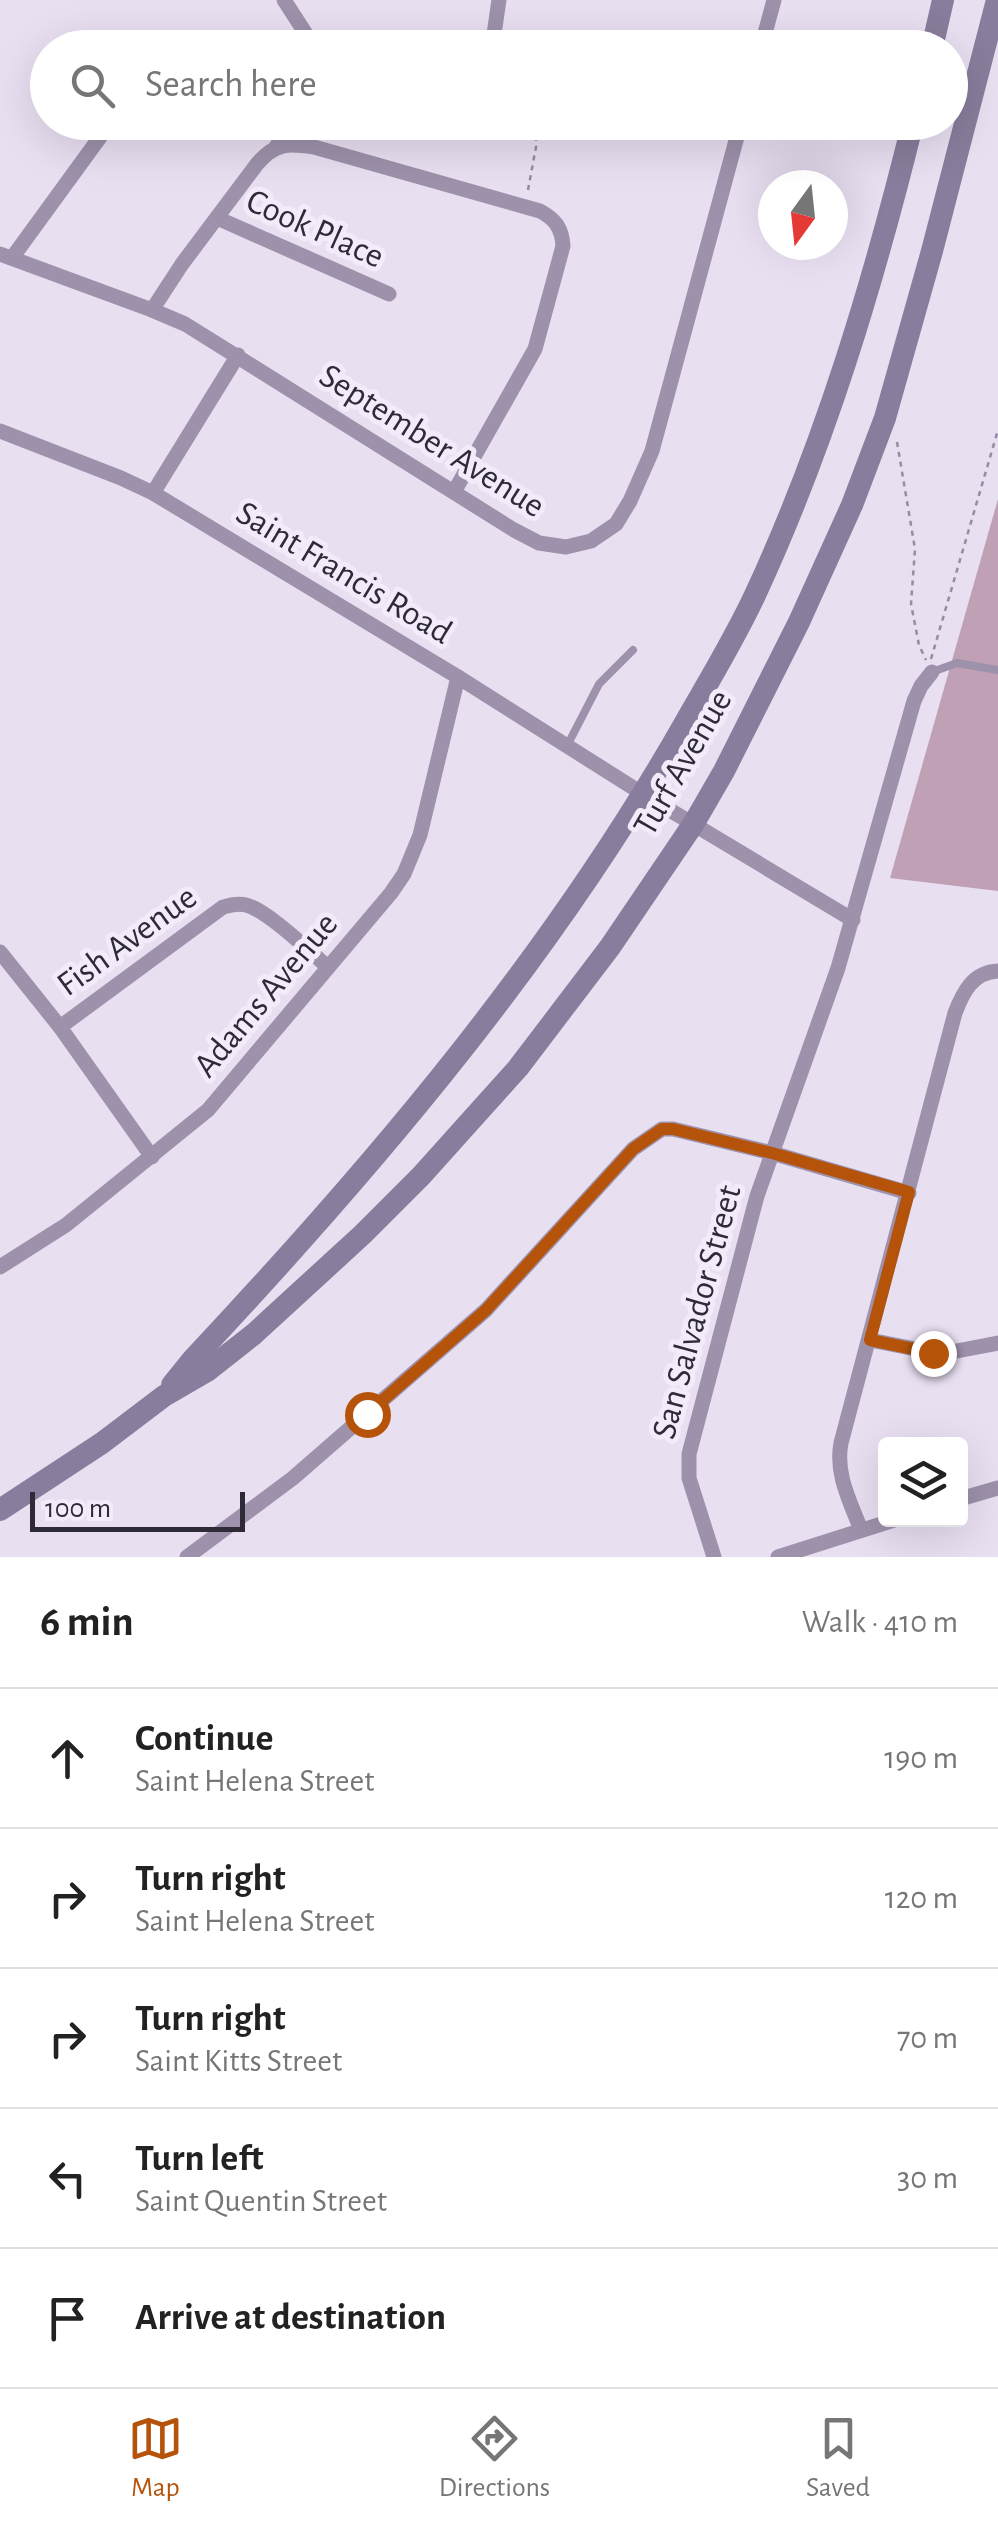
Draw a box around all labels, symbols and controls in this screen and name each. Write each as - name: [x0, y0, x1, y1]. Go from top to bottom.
- search box: [30, 30, 968, 140]
- icon: search: [65, 58, 120, 113]
- text: Search here: [145, 66, 317, 104]
- north arrow: [758, 170, 848, 260]
- street label: Cook Place: [241, 183, 389, 275]
- street label: September Avenue: [313, 358, 551, 524]
- street label: Saint Francis Road: [230, 495, 458, 651]
- street label: Turf Avenue: [627, 684, 739, 842]
- street label: Fish Avenue: [51, 879, 203, 1003]
- street label: Adams Avenue: [188, 906, 344, 1084]
- street label: San Salvador Street: [646, 1181, 748, 1443]
- route end: [911, 1331, 957, 1377]
- route start: [345, 1392, 391, 1438]
- map controls: [878, 1437, 968, 1527]
- button: layers: [878, 1437, 968, 1527]
- scale bar: [30, 1487, 245, 1532]
- text: 100 m: [45, 1495, 111, 1523]
- text: 6 min: [40, 1601, 134, 1643]
- text: Walk · 410 m: [802, 1606, 958, 1638]
- text: Continue: [135, 1720, 273, 1758]
- icon: ahead: [40, 1731, 95, 1786]
- text: 190 m: [884, 1742, 958, 1774]
- text: Saint Helena Street: [135, 1765, 375, 1797]
- text: Turn right: [135, 1860, 285, 1898]
- icon: right: [40, 1871, 95, 1926]
- text: 120 m: [885, 1882, 958, 1914]
- text: Saint Helena Street: [135, 1905, 375, 1937]
- text: Turn right: [135, 2000, 285, 2038]
- icon: right: [40, 2011, 95, 2066]
- text: 70 m: [897, 2022, 958, 2054]
- text: Saint Kitts Street: [135, 2045, 342, 2077]
- text: Turn left: [135, 2140, 263, 2178]
- icon: left: [40, 2151, 95, 2206]
- text: 30 m: [897, 2162, 958, 2194]
- text: Saint Quentin Street: [135, 2185, 387, 2217]
- icon: arrive: [40, 2291, 95, 2346]
- text: Arrive at destination: [135, 2299, 446, 2337]
- tab: Map: [128, 2411, 183, 2505]
- tab: Directions: [439, 2411, 550, 2505]
- tab: Saved: [806, 2411, 870, 2505]

